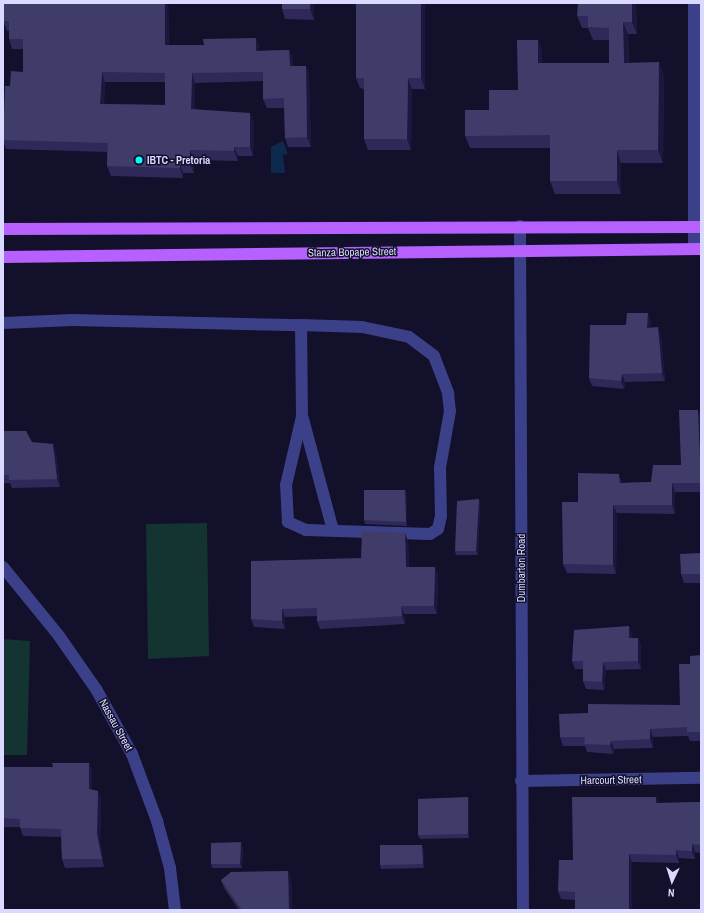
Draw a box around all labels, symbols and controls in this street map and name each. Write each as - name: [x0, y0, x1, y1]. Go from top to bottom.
- place label: IBTC - Pretoria: [147, 153, 210, 167]
- marker: IBTC - Pretoria: [134, 155, 144, 165]
- street label: Stanza Bopape Street: [308, 245, 396, 259]
- street label: Dumbarton Road: [514, 534, 528, 602]
- street label: Nassau Street: [96, 697, 136, 753]
- street label: Harcourt Street: [580, 773, 642, 787]
- north arrow: [652, 861, 692, 901]
- text: N: [667, 886, 675, 900]

